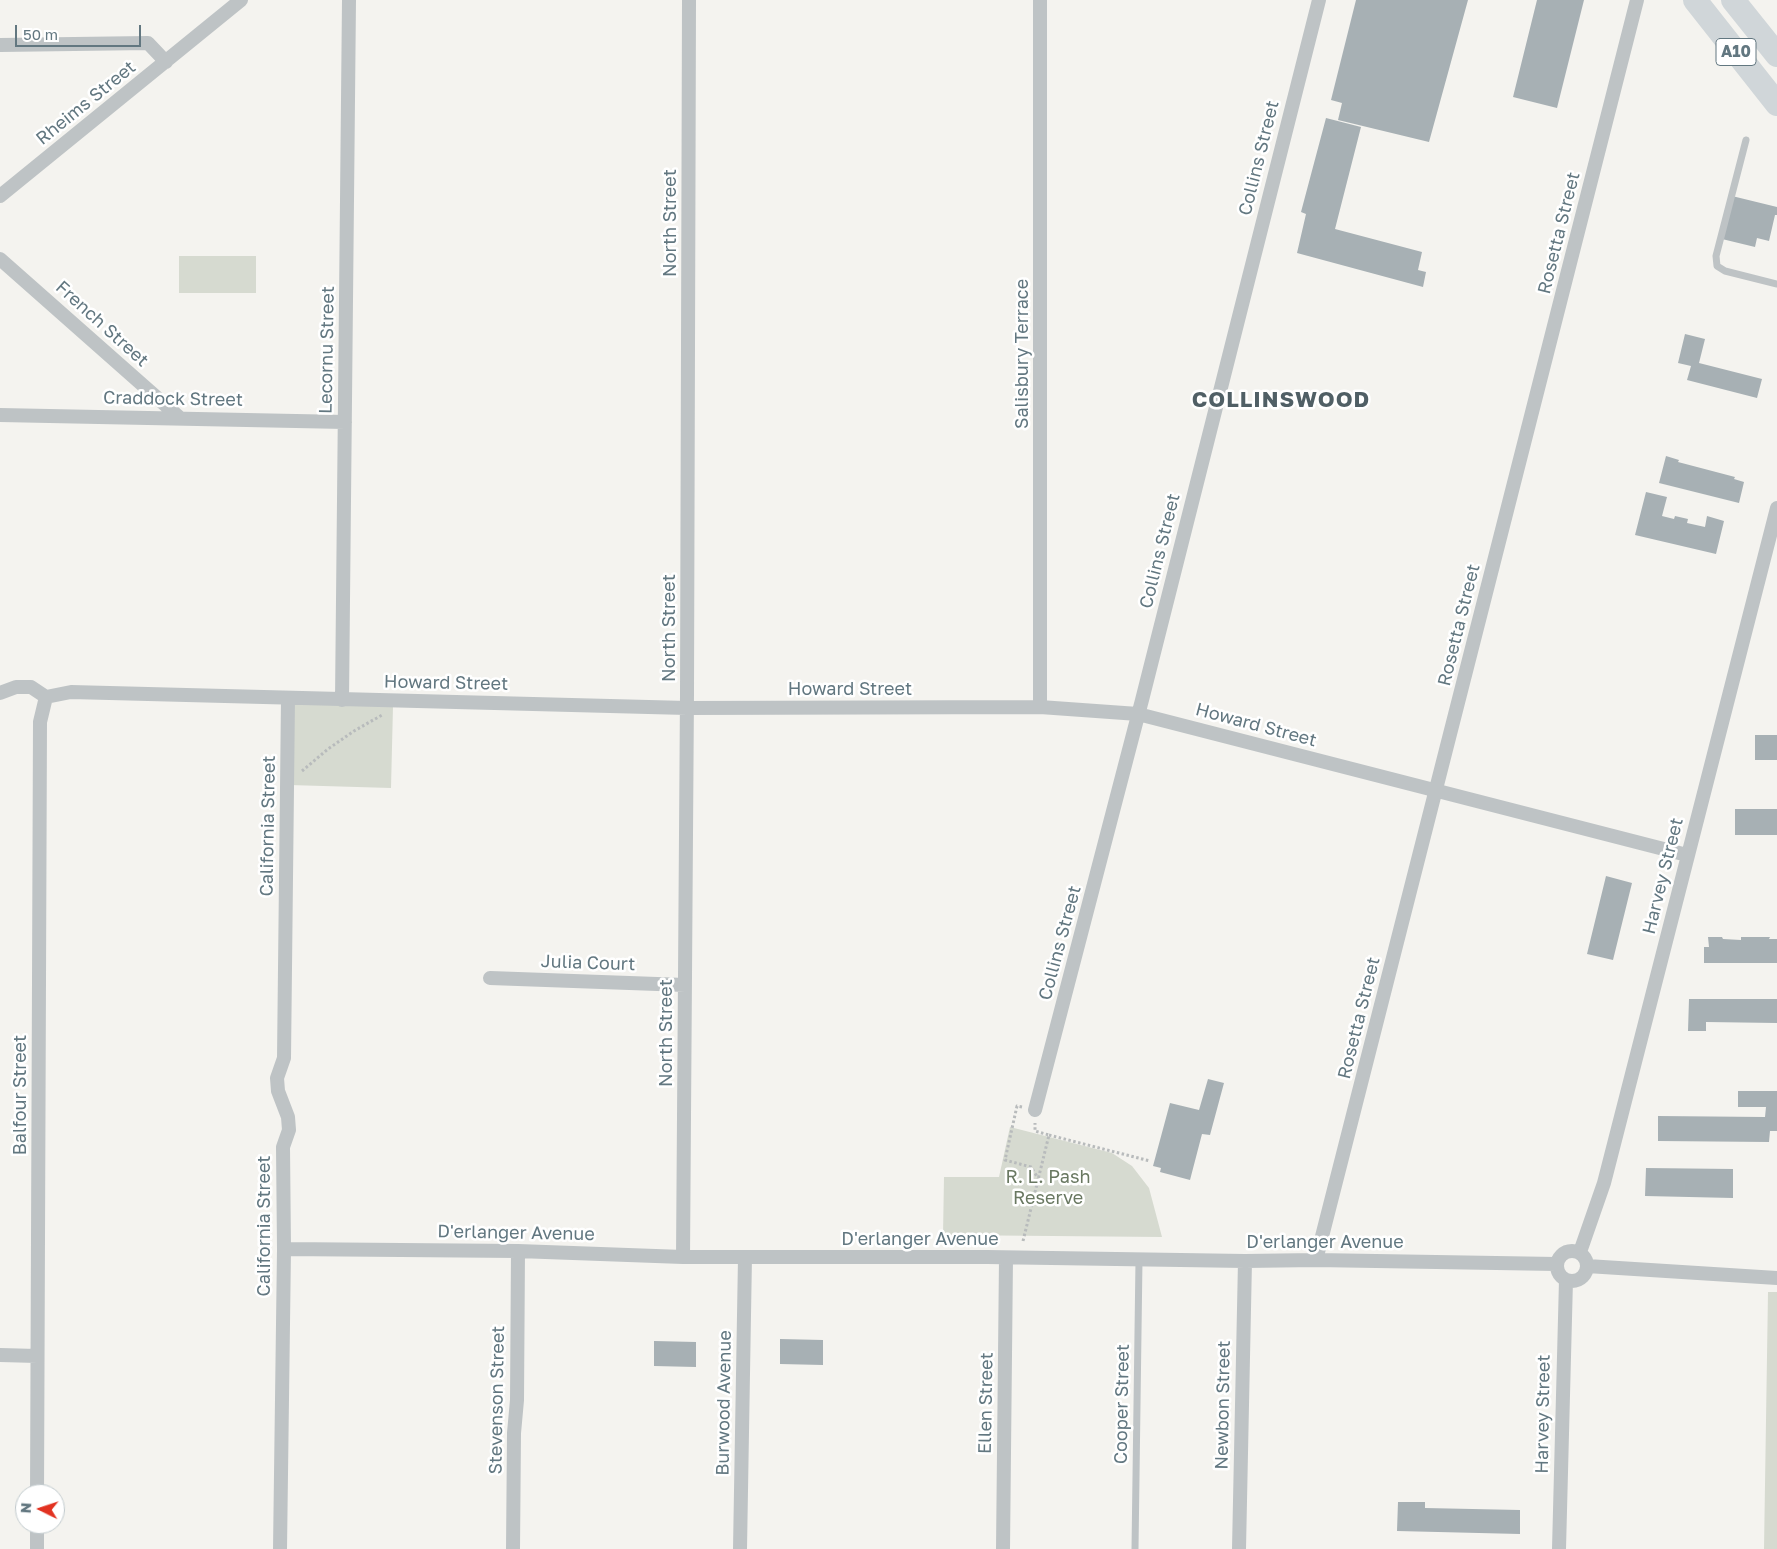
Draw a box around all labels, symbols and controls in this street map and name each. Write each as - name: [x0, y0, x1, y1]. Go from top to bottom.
- scale bar: [18, 15, 144, 47]
- text: 50 m: [23, 25, 58, 43]
- road number: A10: [1716, 38, 1756, 66]
- street label: Rheims Street: [32, 56, 140, 150]
- street label: Collins Street: [1234, 98, 1284, 218]
- street label: North Street: [659, 169, 681, 277]
- street label: Rosetta Street: [1533, 170, 1585, 296]
- street label: French Street: [51, 277, 153, 371]
- street label: Salisbury Terrace: [1011, 279, 1033, 429]
- street label: Lecornu Street: [315, 286, 339, 414]
- street label: Craddock Street: [103, 387, 243, 411]
- district label: COLLINSWOOD: [1190, 387, 1372, 413]
- street label: Collins Street: [1135, 491, 1185, 611]
- street label: Rosetta Street: [1433, 562, 1485, 688]
- street label: North Street: [658, 574, 680, 682]
- street label: Howard Street: [384, 671, 508, 695]
- street label: Howard Street: [788, 678, 912, 700]
- street label: Howard Street: [1193, 698, 1319, 752]
- street label: California Street: [256, 755, 280, 897]
- street label: Harvey Street: [1638, 816, 1688, 936]
- street label: Collins Street: [1034, 883, 1086, 1003]
- street label: Julia Court: [540, 951, 636, 975]
- street label: Rosetta Street: [1333, 955, 1385, 1081]
- street label: North Street: [655, 979, 677, 1087]
- street label: Balfour Street: [9, 1035, 31, 1155]
- street label: California Street: [253, 1155, 275, 1297]
- park label: R. L. Pash Reserve: [1005, 1166, 1091, 1208]
- street label: D'erlanger Avenue: [437, 1221, 595, 1245]
- street label: D'erlanger Avenue: [841, 1228, 999, 1250]
- street label: D'erlanger Avenue: [1246, 1231, 1404, 1253]
- street label: Stevenson Street: [485, 1325, 509, 1475]
- street label: Burwood Avenue: [712, 1330, 736, 1476]
- street label: Newbon Street: [1211, 1340, 1235, 1470]
- street label: Cooper Street: [1110, 1344, 1134, 1464]
- street label: Ellen Street: [974, 1352, 998, 1454]
- street label: Harvey Street: [1531, 1354, 1555, 1474]
- north arrow: [15, 1484, 65, 1534]
- text: N: [17, 1502, 34, 1514]

